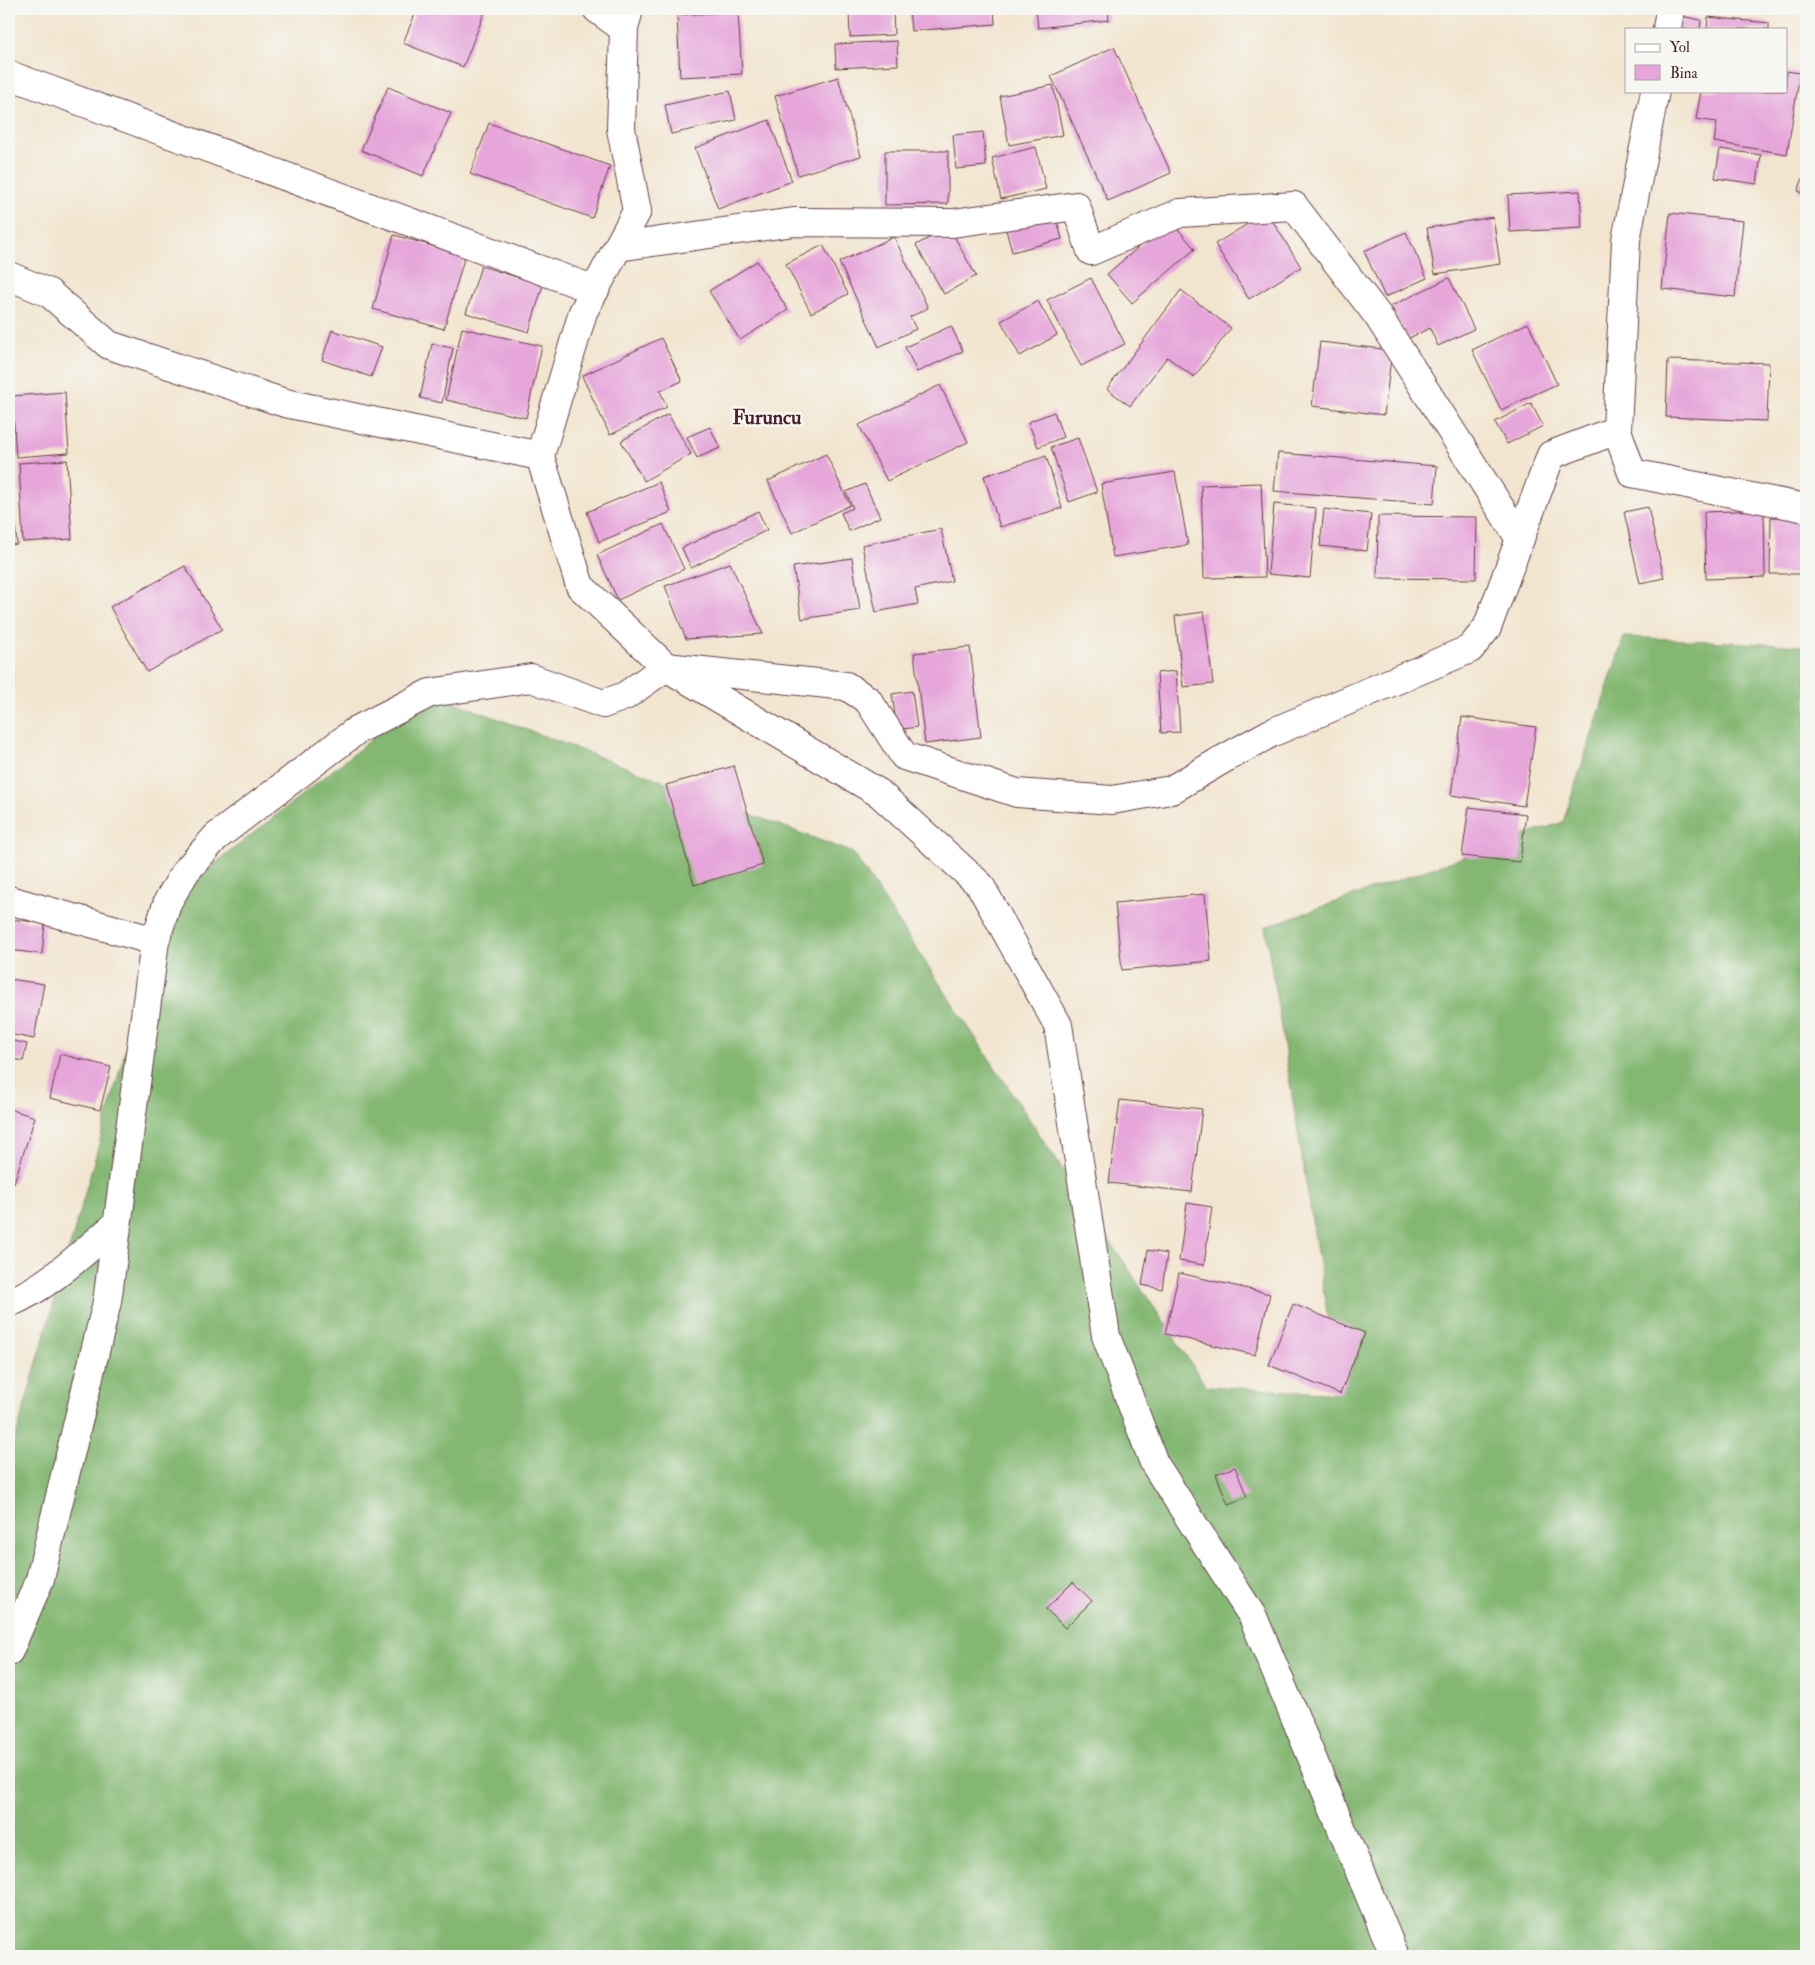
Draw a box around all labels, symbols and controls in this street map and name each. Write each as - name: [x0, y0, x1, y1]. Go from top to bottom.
- legend: [1625, 28, 1788, 92]
- text: Yol: [1670, 38, 1690, 57]
- text: Bina: [1670, 64, 1698, 83]
- district label: Furuncu: [733, 405, 802, 430]

